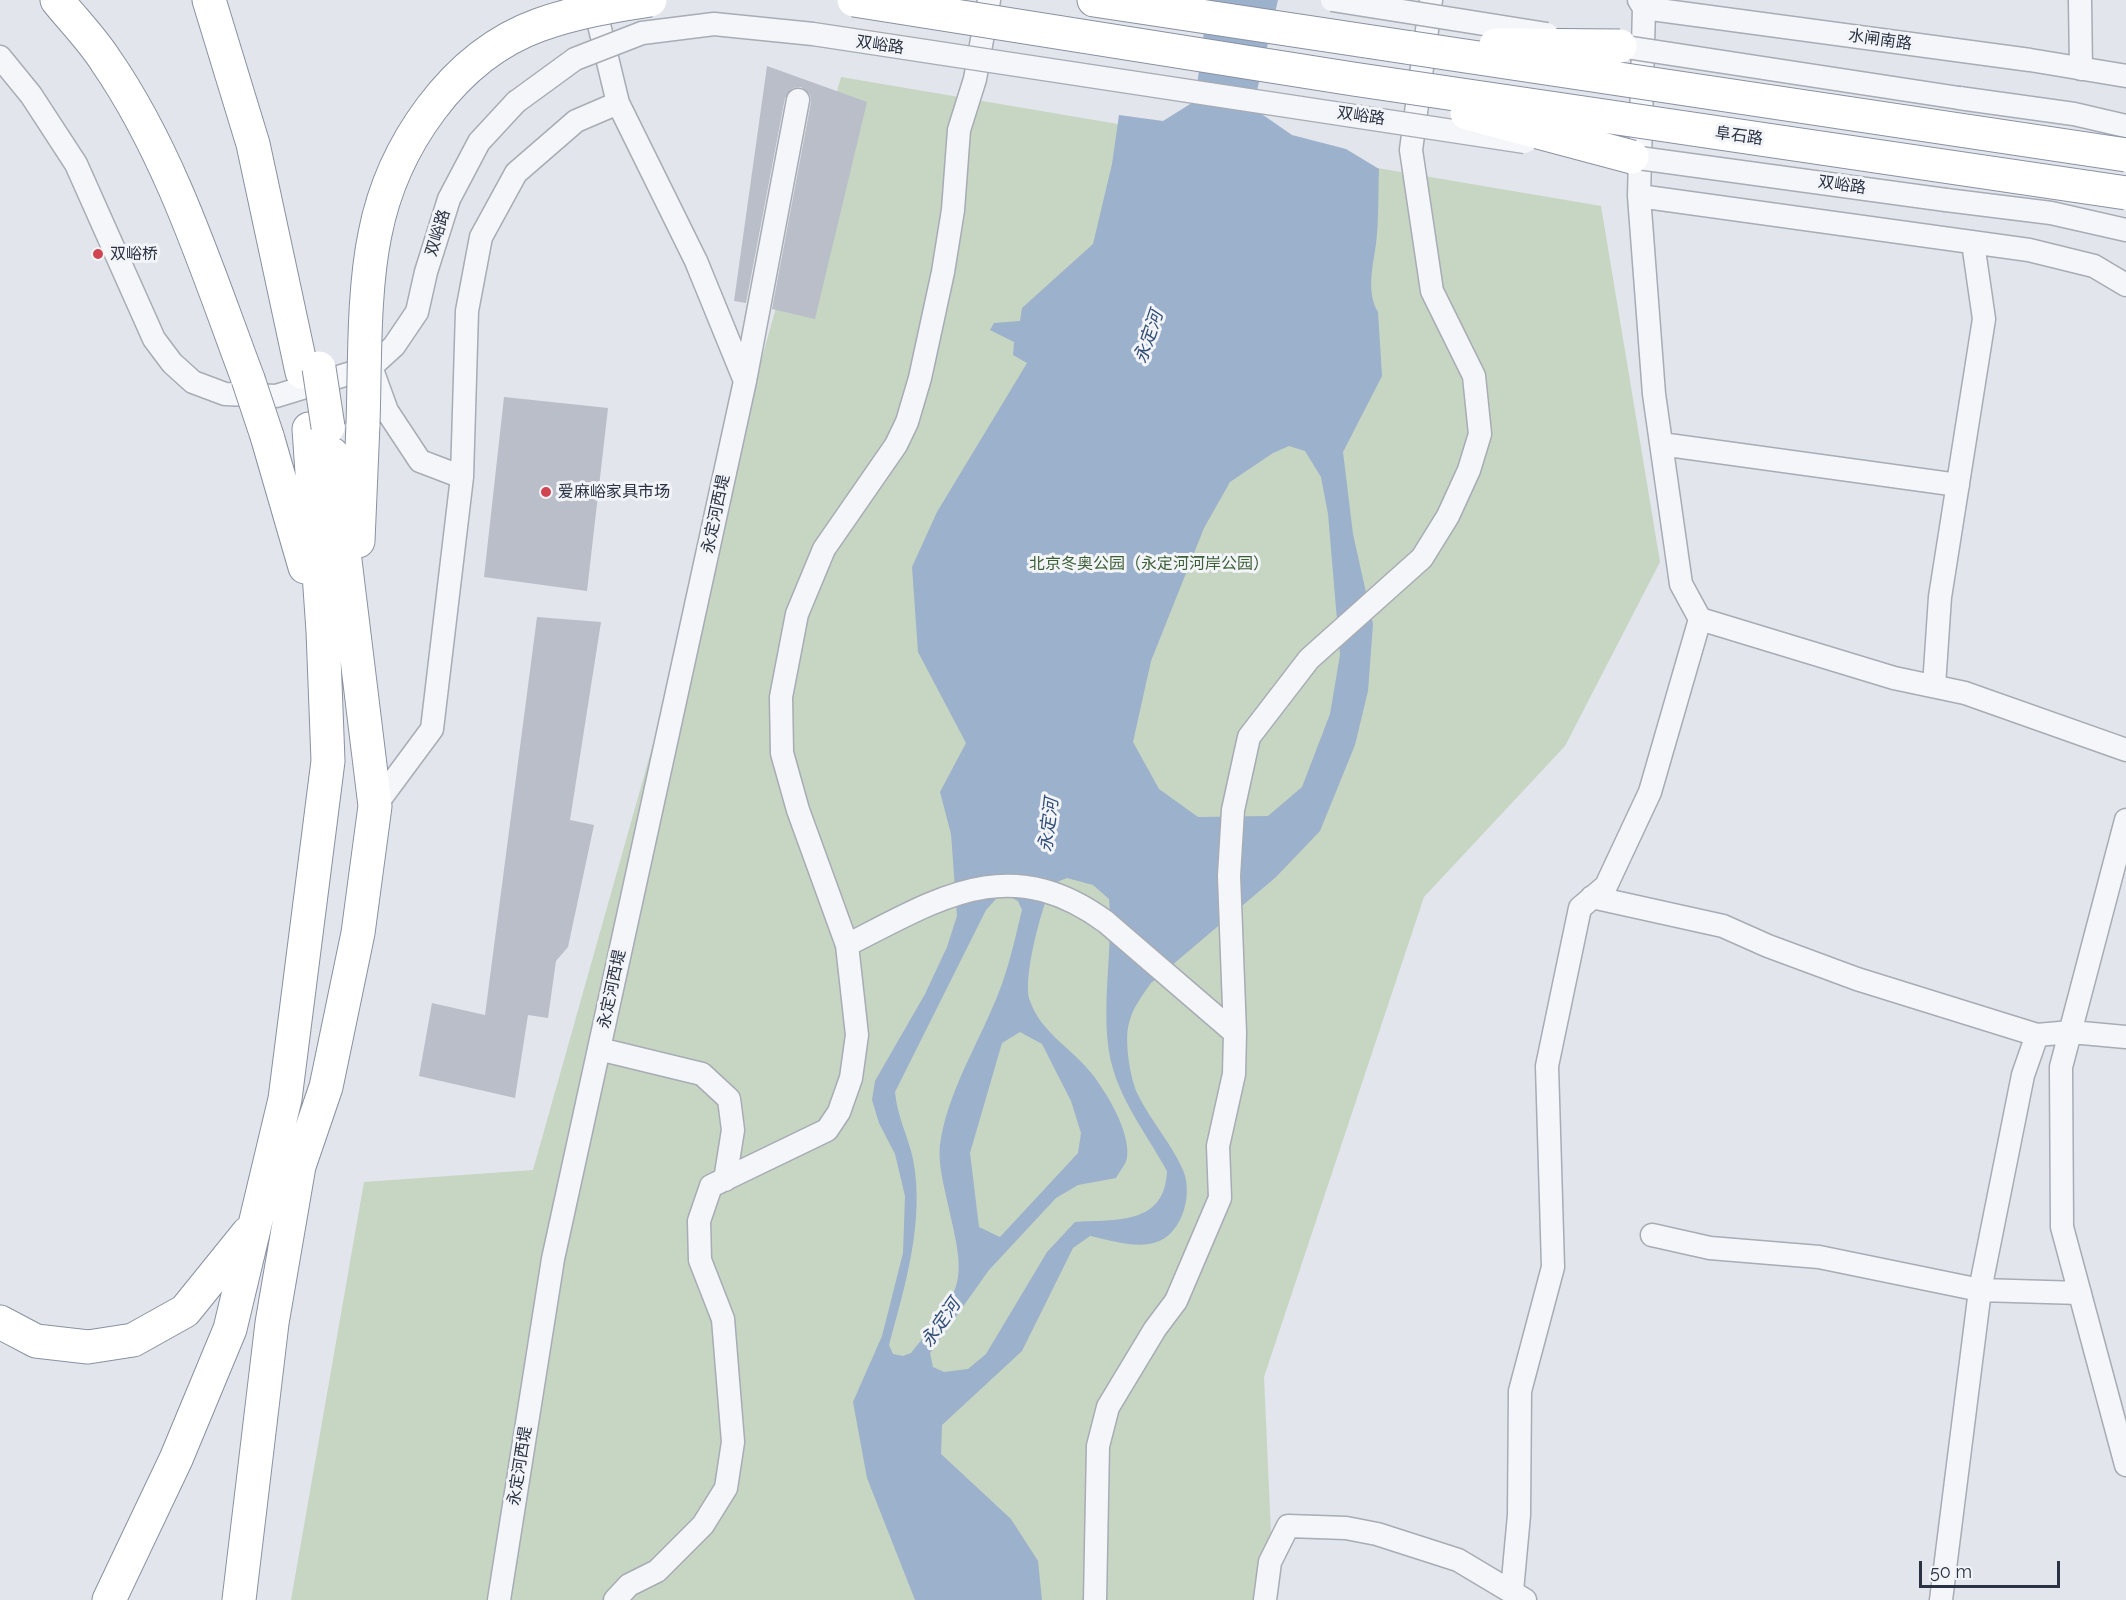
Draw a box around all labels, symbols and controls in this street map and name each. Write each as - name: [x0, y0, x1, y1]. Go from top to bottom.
- street label: 水闸南路: [1847, 26, 1913, 54]
- street label: 双峪路: [855, 32, 905, 58]
- street label: 双峪路: [1336, 103, 1386, 129]
- street label: 阜石路: [1714, 123, 1764, 149]
- street label: 双峪路: [1817, 172, 1867, 198]
- street label: 双峪路: [422, 207, 454, 259]
- place label: 双峪桥: [110, 244, 158, 264]
- marker: 双峪桥: [91, 247, 105, 261]
- water label: 永定河: [1130, 308, 1168, 366]
- street label: 永定河西堤: [698, 473, 734, 555]
- place label: 爱麻峪家具市场: [558, 482, 670, 502]
- marker: 爱麻峪家具市场: [539, 485, 553, 499]
- park label: 北京冬奥公园（永定河河岸公园）: [1029, 554, 1269, 574]
- water label: 永定河: [1035, 797, 1063, 853]
- street label: 永定河西堤: [594, 948, 630, 1030]
- water label: 永定河: [917, 1295, 965, 1351]
- street label: 永定河西堤: [504, 1425, 536, 1507]
- scale bar: [1922, 1549, 2063, 1587]
- text: 50 m: [1930, 1561, 1972, 1582]

